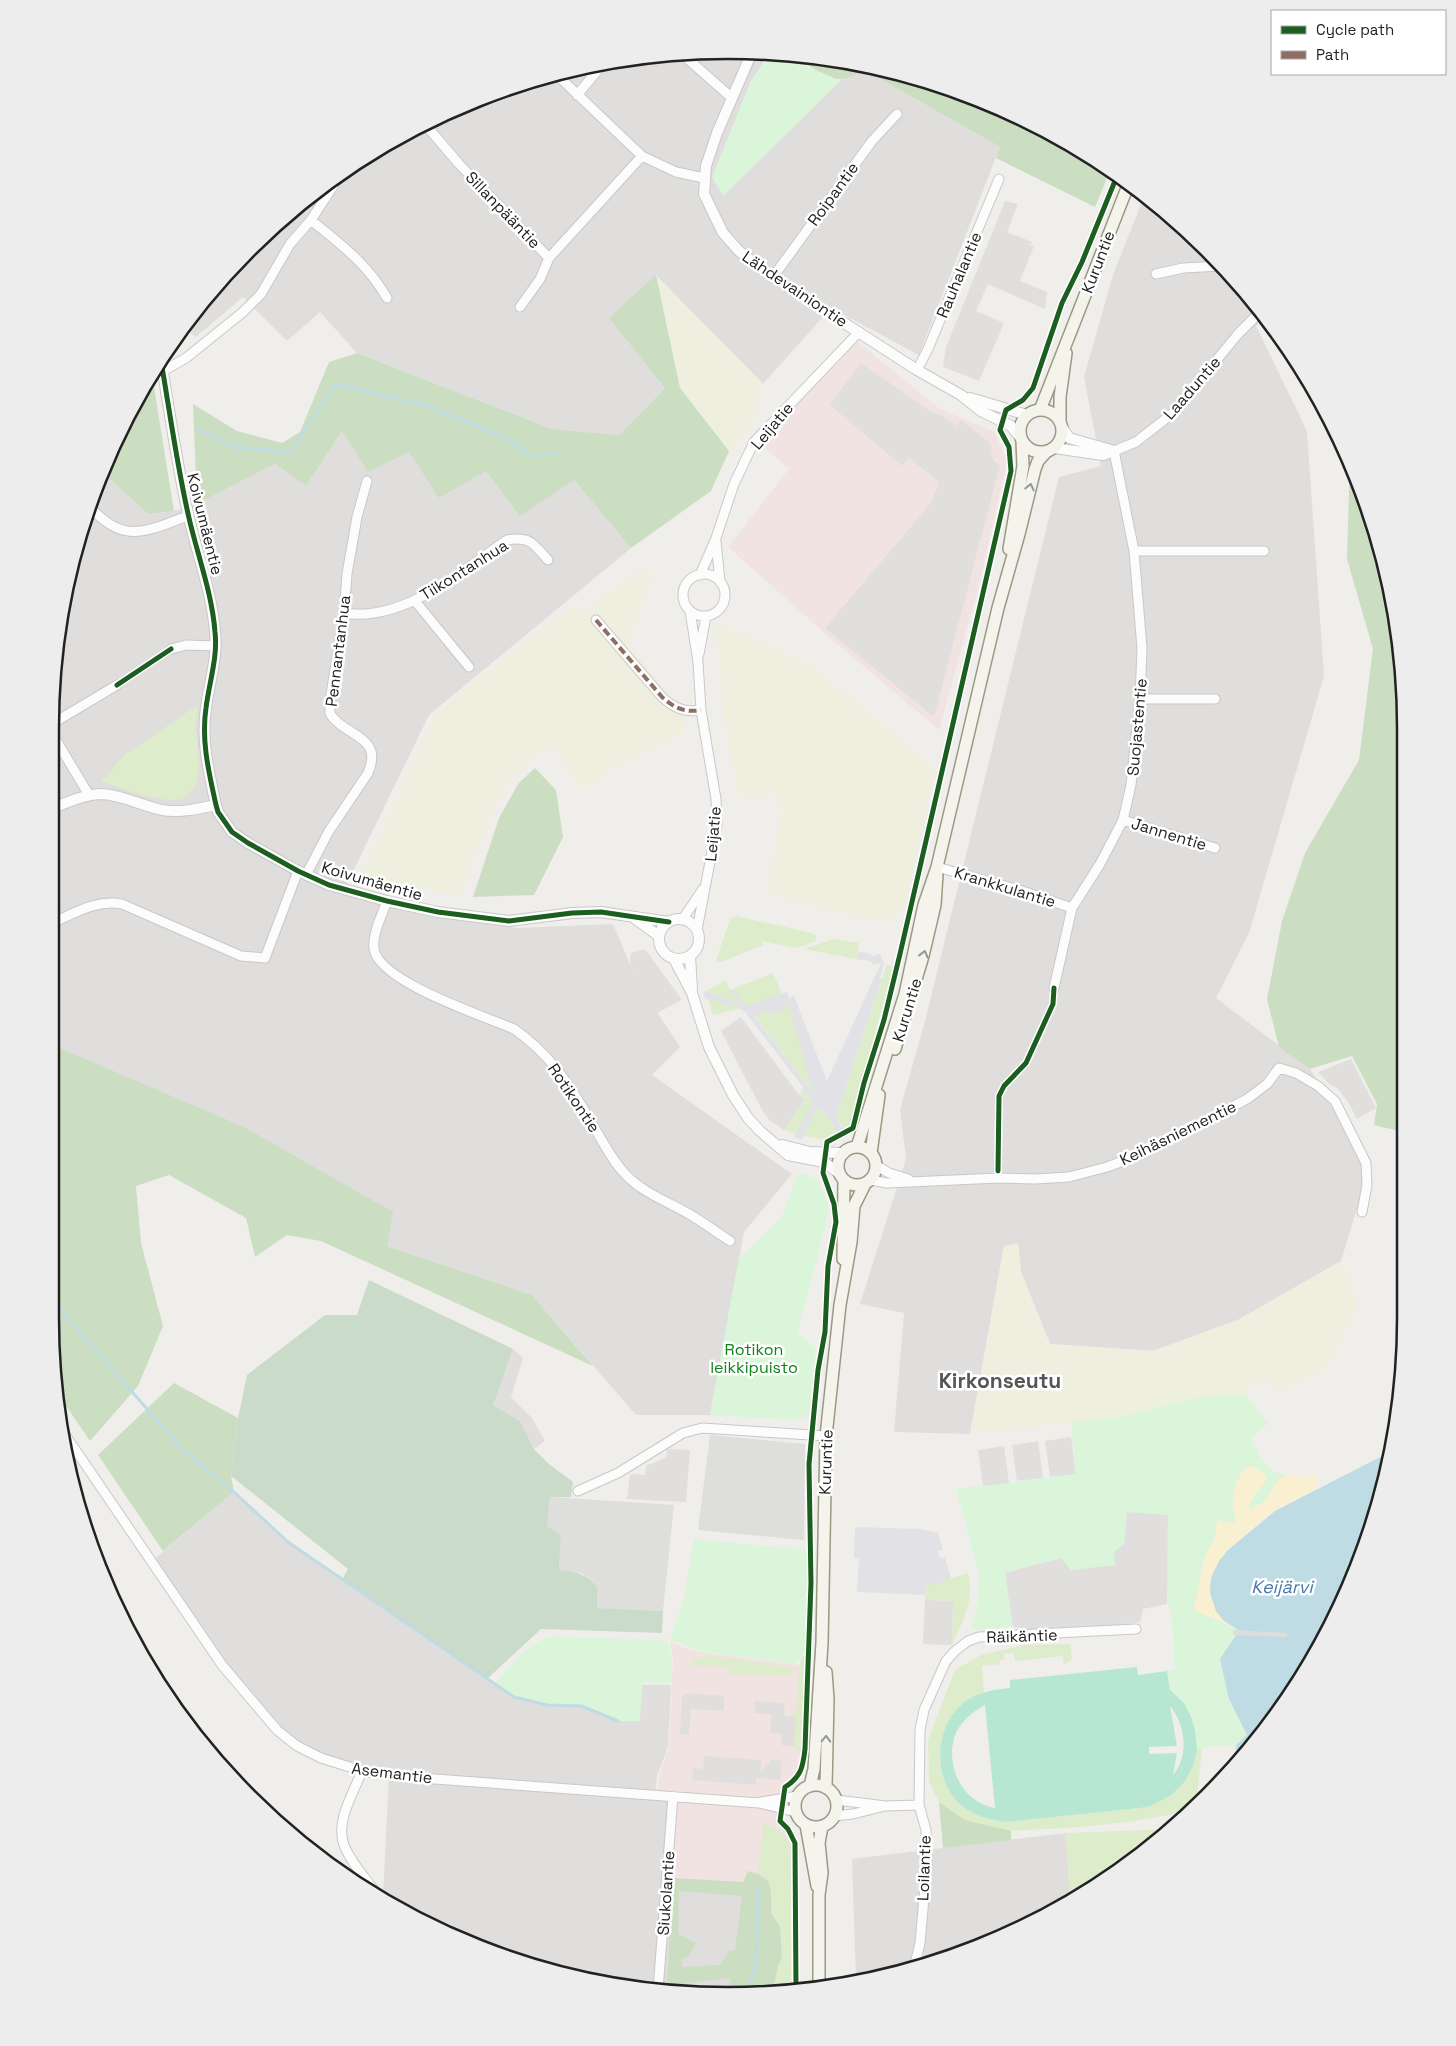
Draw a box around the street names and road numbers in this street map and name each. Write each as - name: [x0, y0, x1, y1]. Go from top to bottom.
- street label: Roipantie: [803, 158, 863, 230]
- street label: Sillanpääntie: [461, 167, 545, 253]
- street label: Kuruntie: [1076, 228, 1120, 296]
- street label: Rauhalantie: [931, 229, 987, 321]
- street label: Lähdevainiontie: [738, 246, 852, 332]
- street label: Laaduntie: [1159, 352, 1225, 424]
- street label: Leijatie: [746, 398, 798, 454]
- street label: Koivumäentie: [182, 471, 228, 577]
- street label: Tiikontanhua: [416, 535, 512, 605]
- street label: Pennantanhua: [321, 594, 355, 708]
- street label: Suojastentie: [1122, 677, 1152, 777]
- street label: Leijatie: [700, 805, 726, 863]
- street label: Jannentie: [1129, 813, 1209, 855]
- street label: Koivumäentie: [319, 857, 425, 905]
- street label: Krankkulantie: [952, 862, 1058, 912]
- street label: Kuruntie: [887, 976, 927, 1044]
- street label: Rotikontie: [543, 1059, 605, 1137]
- street label: Keihäsniementie: [1116, 1096, 1240, 1170]
- street label: Kuruntie: [814, 1429, 838, 1495]
- street label: Räikäntie: [986, 1624, 1058, 1648]
- street label: Asemantie: [350, 1758, 434, 1788]
- street label: Loilantie: [912, 1835, 936, 1901]
- street label: Siukolantie: [653, 1850, 679, 1936]

